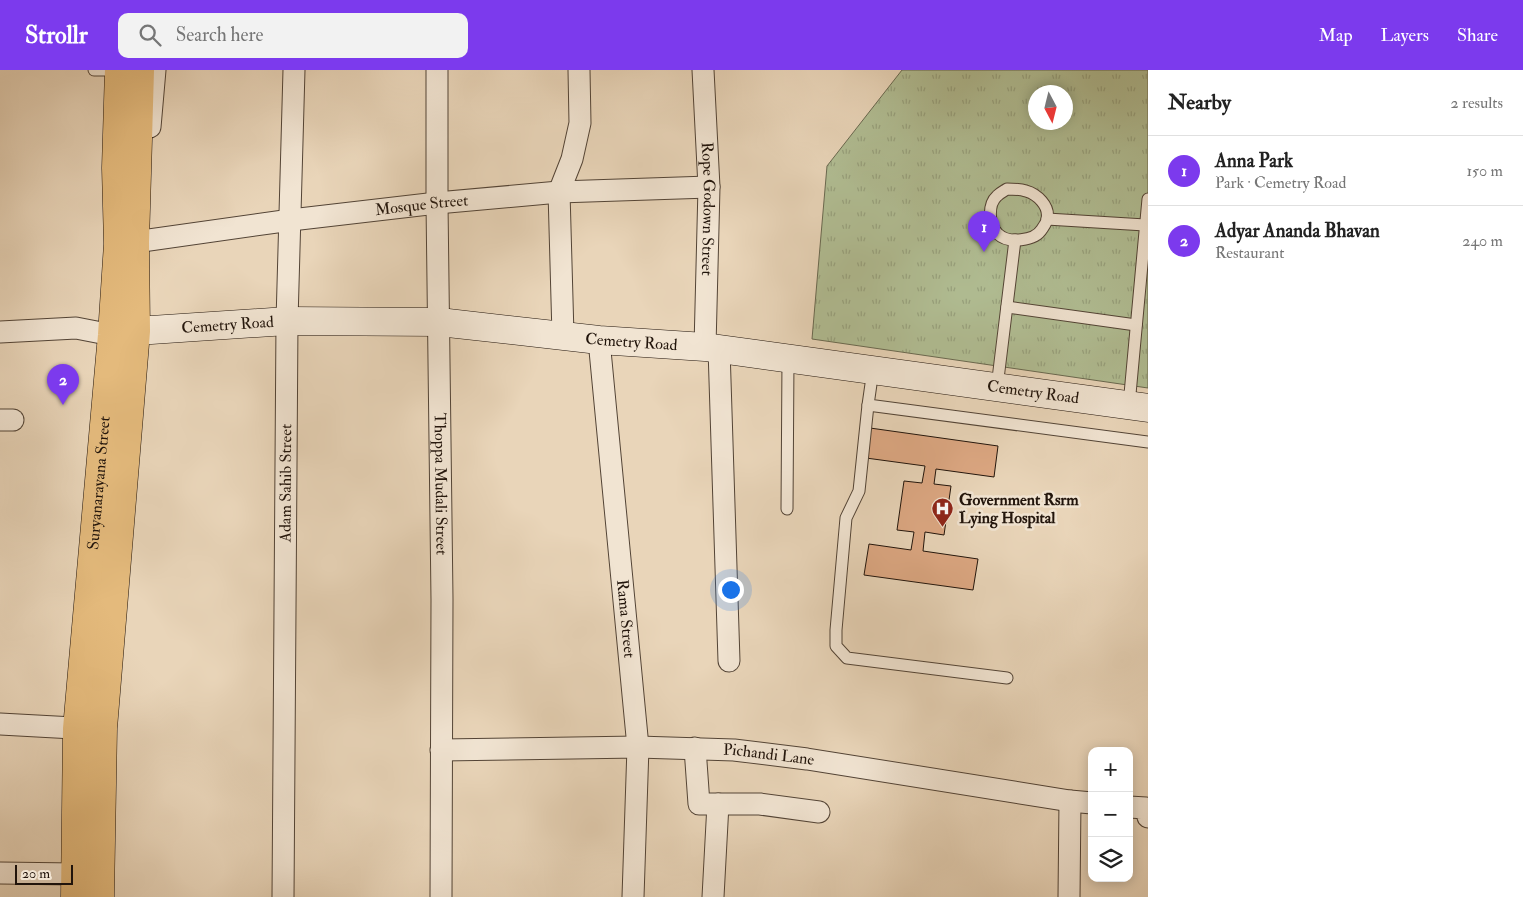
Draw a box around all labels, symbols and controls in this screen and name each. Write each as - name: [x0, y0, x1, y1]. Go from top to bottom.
- search box: [118, 13, 468, 58]
- text: Strollr: [25, 20, 88, 51]
- icon: search: [136, 21, 164, 49]
- text: Search here: [176, 23, 264, 47]
- text: Map: [1319, 24, 1353, 47]
- text: Layers: [1381, 24, 1429, 47]
- text: Share: [1457, 24, 1498, 47]
- north arrow: [1028, 85, 1073, 130]
- text: Nearby: [1168, 89, 1231, 116]
- text: 2 results: [1450, 93, 1503, 113]
- street label: Rope Godown Street: [697, 141, 719, 276]
- text: Anna Park: [1215, 149, 1293, 173]
- text: 1: [1181, 161, 1187, 181]
- text: 150 m: [1466, 161, 1503, 181]
- text: Park · Cemetry Road: [1215, 173, 1346, 193]
- street label: Mosque Street: [374, 190, 469, 220]
- pin: 1: [968, 211, 1000, 252]
- text: Adyar Ananda Bhavan: [1215, 219, 1380, 243]
- text: 2: [1180, 231, 1188, 251]
- text: 240 m: [1462, 231, 1503, 251]
- text: Restaurant: [1215, 243, 1284, 263]
- street label: Cemetry Road: [181, 312, 275, 338]
- street label: Cemetry Road: [584, 329, 678, 355]
- pin: 2: [47, 364, 79, 405]
- street label: Cemetry Road: [986, 376, 1080, 408]
- street label: Thoppa Mudali Street: [429, 413, 451, 555]
- street label: Suryanarayana Street: [83, 415, 115, 551]
- street label: Adam Sahib Street: [275, 424, 296, 543]
- place label: Government Rsrm Lying Hospital: [959, 490, 1079, 529]
- hospital icon: Government Rsrm Lying Hospital: [931, 497, 955, 528]
- your location: [718, 577, 744, 603]
- street label: Rama Street: [612, 578, 639, 659]
- street label: Pichandi Lane: [723, 740, 816, 770]
- map controls: [1088, 747, 1133, 882]
- button: +: [1088, 747, 1133, 792]
- button: −: [1088, 792, 1133, 837]
- button: layers: [1088, 837, 1133, 882]
- scale bar: [15, 862, 72, 885]
- text: 20 m: [22, 865, 50, 882]

